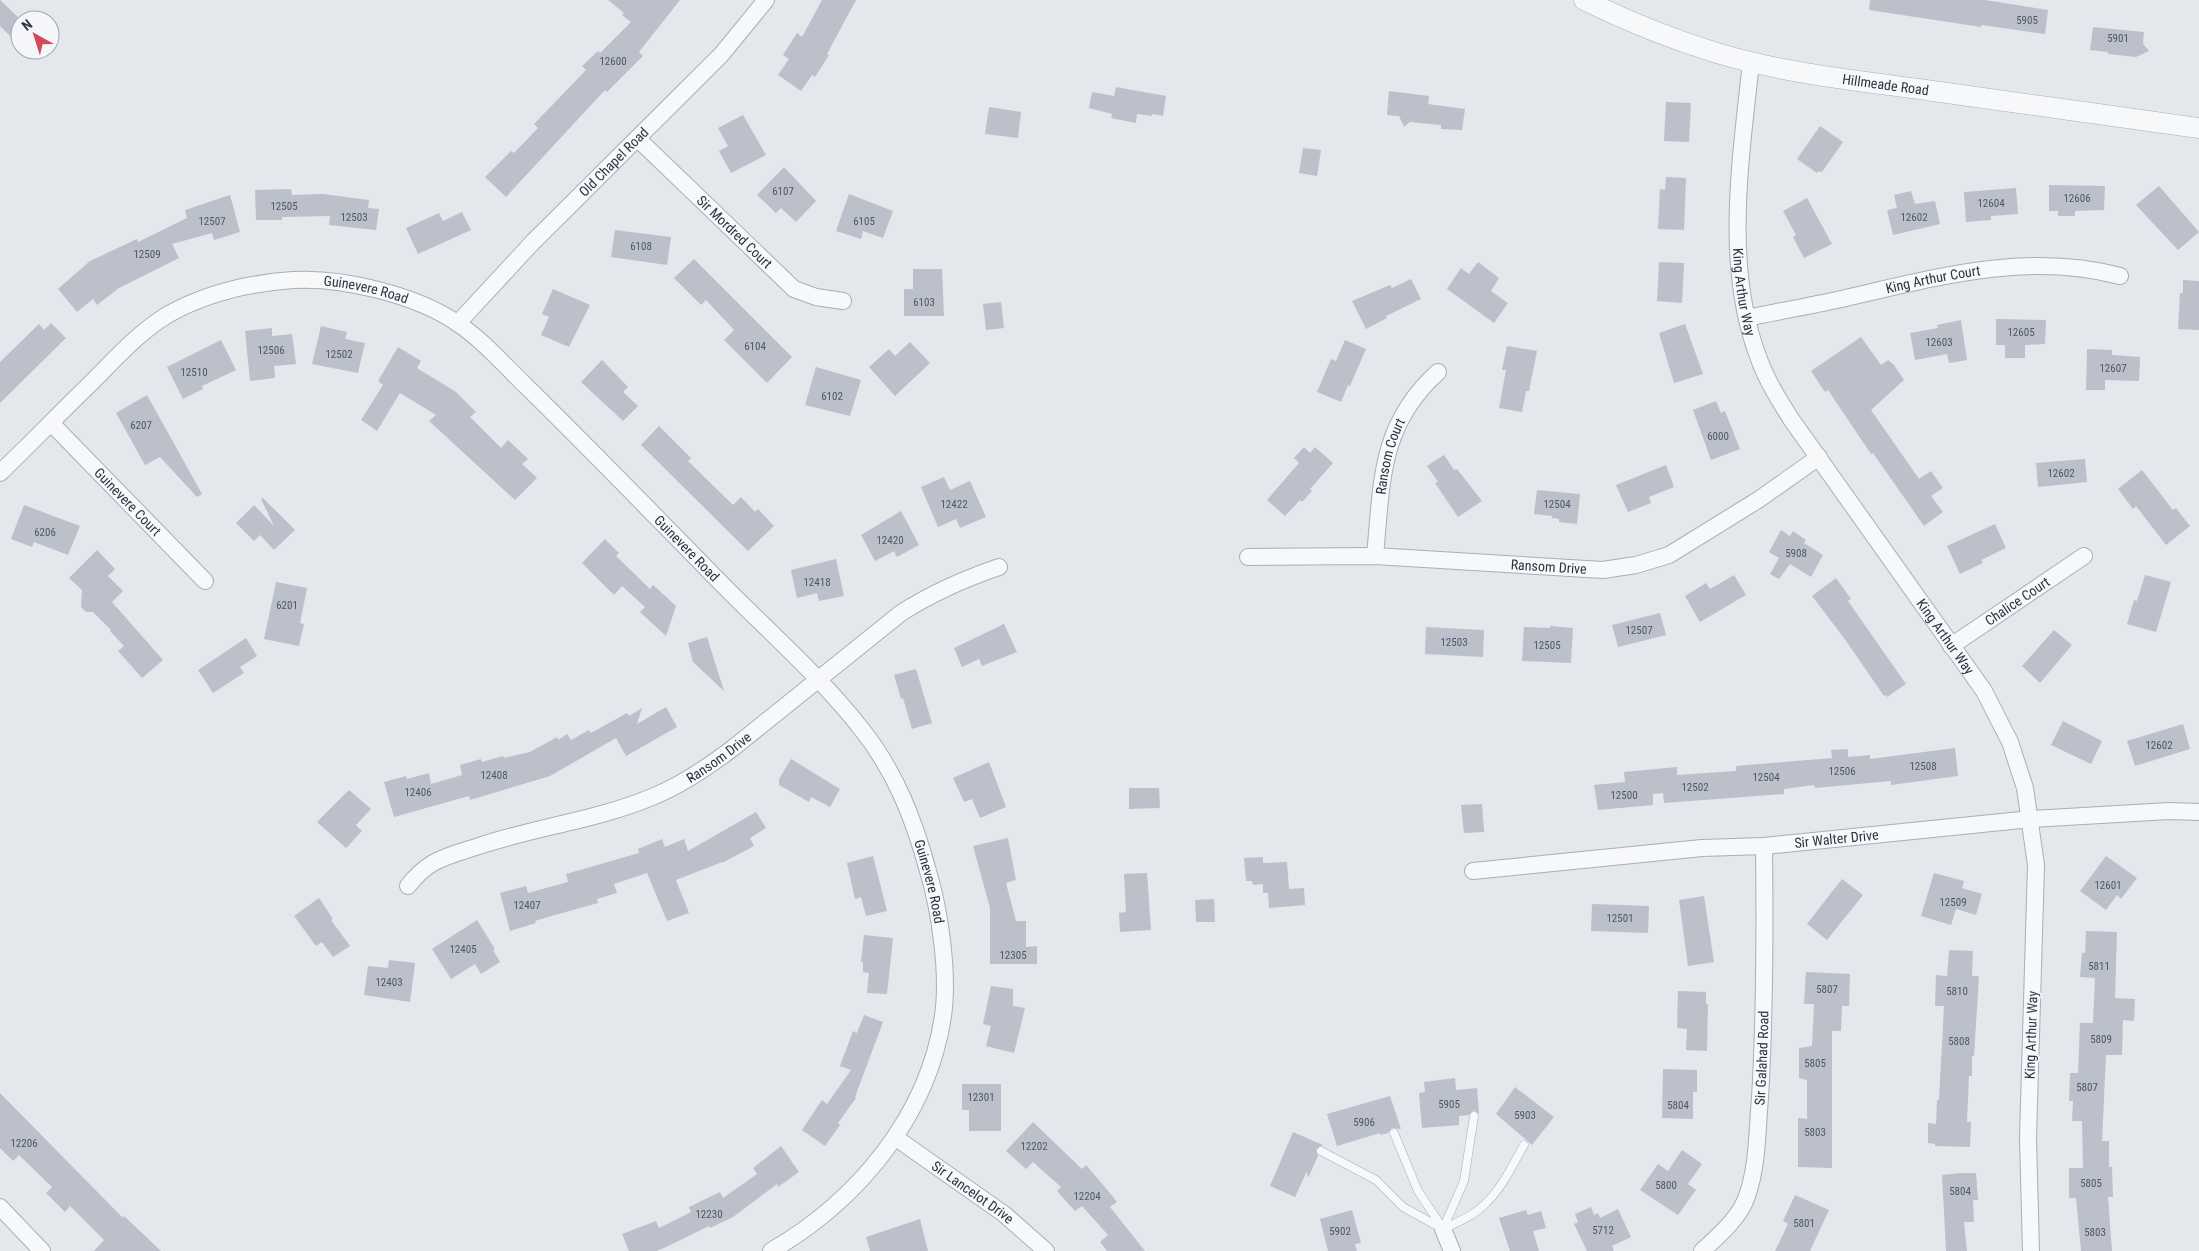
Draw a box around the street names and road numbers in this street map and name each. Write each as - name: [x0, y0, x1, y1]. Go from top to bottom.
- street label: Hillmeade Road: [1841, 71, 1930, 98]
- street label: Old Chapel Road: [576, 124, 652, 200]
- street label: Sir Mordred Court: [694, 192, 775, 272]
- street label: King Arthur Way: [1730, 248, 1759, 338]
- street label: King Arthur Court: [1884, 262, 1981, 296]
- street label: Guinevere Road: [323, 273, 410, 307]
- street label: Ransom Court: [1373, 415, 1408, 495]
- street label: Guinevere Court: [91, 465, 164, 539]
- street label: Guinevere Road: [651, 512, 723, 585]
- street label: Ransom Drive: [1510, 556, 1588, 577]
- street label: Chalice Court: [1982, 574, 2053, 629]
- street label: King Arthur Way: [1913, 596, 1978, 677]
- street label: Ransom Drive: [683, 728, 755, 786]
- street label: Sir Walter Drive: [1794, 826, 1880, 851]
- street label: Guinevere Road: [911, 837, 947, 925]
- street label: King Arthur Way: [2021, 990, 2041, 1079]
- street label: Sir Galahad Road: [1751, 1011, 1772, 1106]
- street label: Sir Lancelot Drive: [929, 1158, 1017, 1227]

